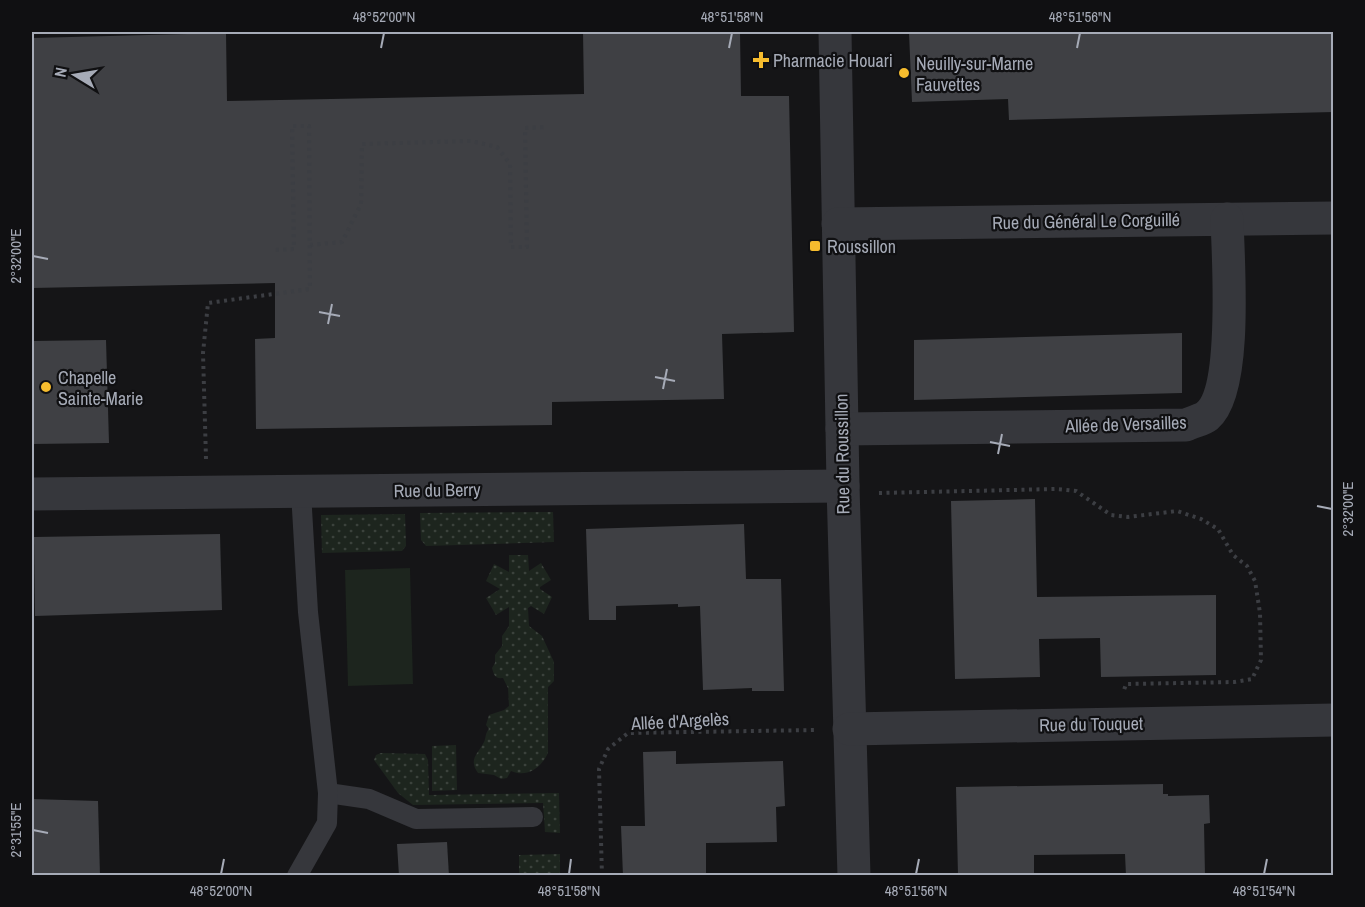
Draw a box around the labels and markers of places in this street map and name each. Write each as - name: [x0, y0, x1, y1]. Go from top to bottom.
- place label: Pharmacie Houari: [773, 48, 893, 73]
- place label: Neuilly-sur-Marne Fauvettes: [916, 51, 1033, 97]
- marker: Pharmacie Houari: [754, 53, 768, 67]
- marker: Neuilly-sur-Marne Fauvettes: [897, 66, 911, 80]
- place label: Roussillon: [827, 234, 896, 259]
- marker: Roussillon: [808, 239, 822, 253]
- place label: Chapelle Sainte-Marie: [58, 365, 143, 411]
- marker: Chapelle Sainte-Marie: [39, 380, 53, 394]

